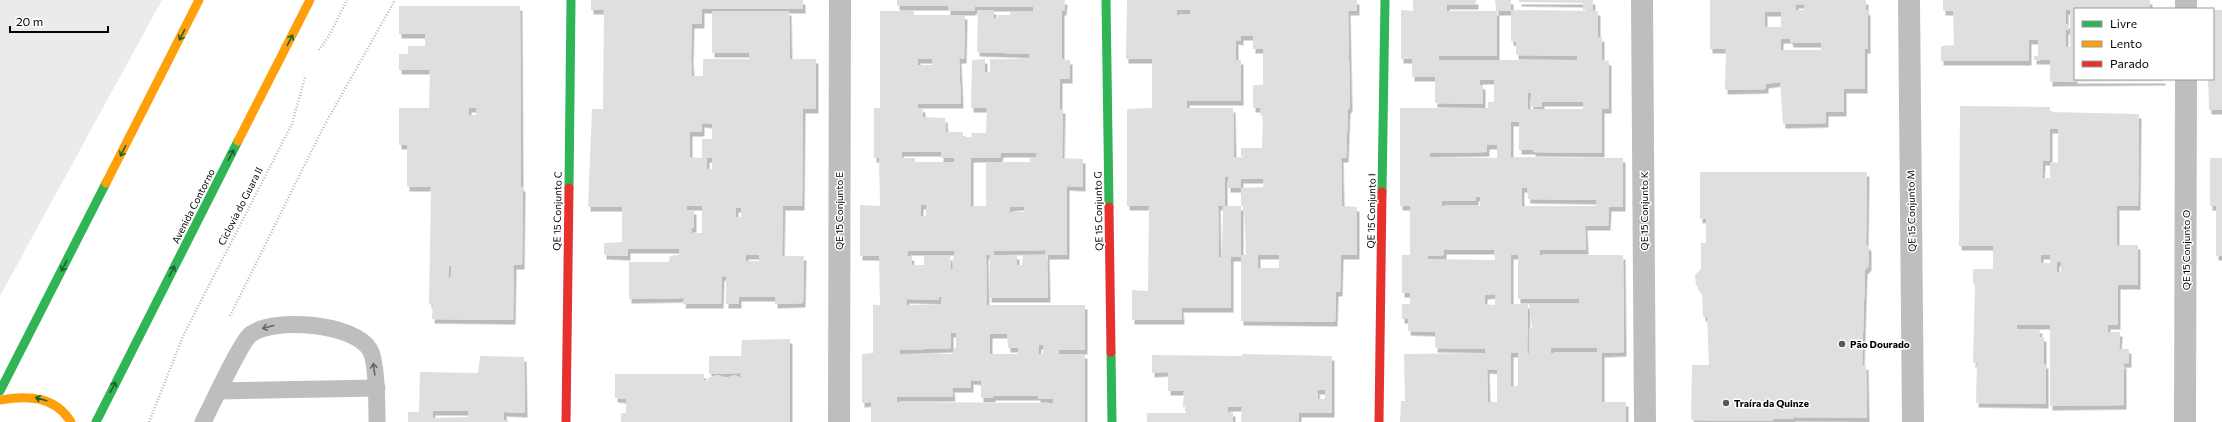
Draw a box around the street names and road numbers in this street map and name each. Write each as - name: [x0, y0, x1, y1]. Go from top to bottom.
- street label: Ciclovia do Guara II: [215, 165, 265, 247]
- street label: Avenida Contorno: [169, 167, 217, 245]
- street label: QE 15 Conjunto M: [1904, 170, 1918, 252]
- street label: QE 15 Conjunto C: [550, 171, 564, 251]
- street label: QE 15 Conjunto G: [1091, 171, 1105, 251]
- street label: QE 15 Conjunto K: [1638, 171, 1650, 251]
- street label: QE 15 Conjunto E: [833, 172, 845, 250]
- street label: QE 15 Conjunto I: [1364, 173, 1378, 249]
- street label: QE 15 Conjunto O: [2180, 210, 2192, 290]

